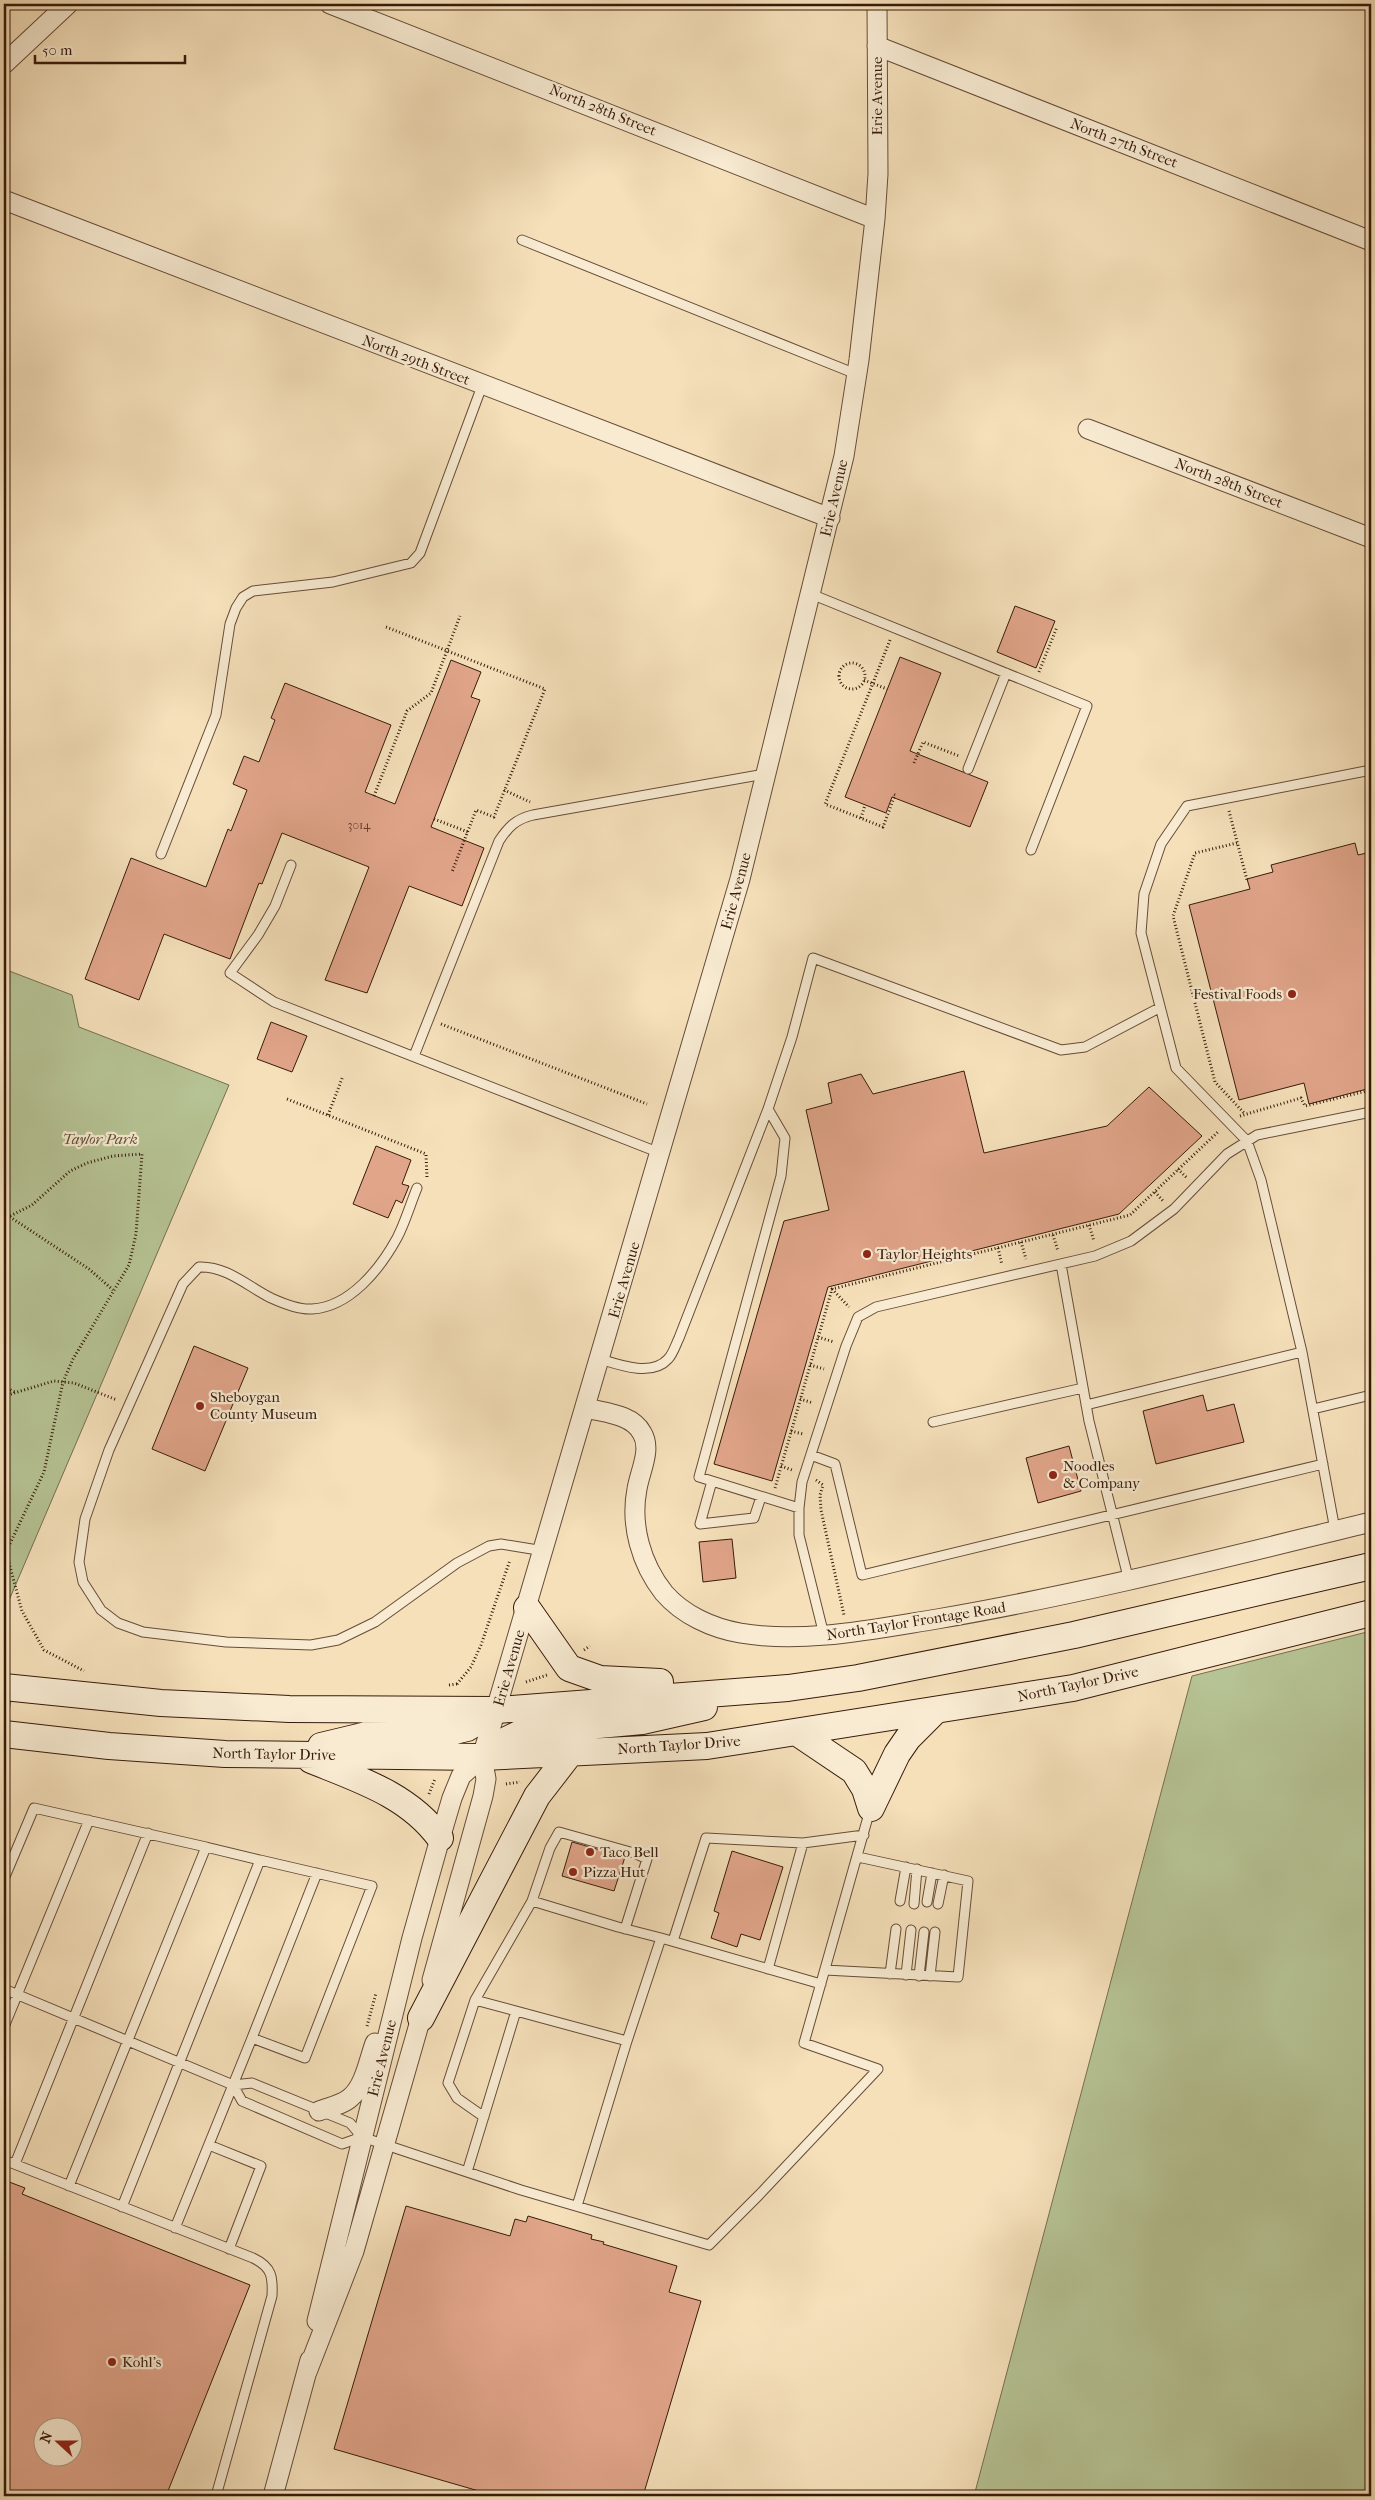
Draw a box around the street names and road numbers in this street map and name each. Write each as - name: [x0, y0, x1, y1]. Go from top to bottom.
- street label: Erie Avenue: [868, 56, 886, 135]
- street label: North 28th Street: [547, 80, 660, 140]
- street label: North 27th Street: [1068, 114, 1181, 172]
- street label: North 29th Street: [359, 331, 473, 389]
- street label: North 28th Street: [1173, 454, 1286, 512]
- street label: Erie Avenue: [816, 457, 852, 538]
- street label: Erie Avenue: [717, 850, 755, 931]
- street label: Erie Avenue: [604, 1239, 644, 1320]
- street label: North Taylor Frontage Road: [825, 1598, 1008, 1644]
- street label: Erie Avenue: [489, 1627, 529, 1708]
- street label: North Taylor Drive: [1016, 1662, 1141, 1706]
- street label: North Taylor Drive: [617, 1732, 742, 1758]
- street label: North Taylor Drive: [212, 1744, 336, 1764]
- street label: Erie Avenue: [364, 2017, 400, 2098]

